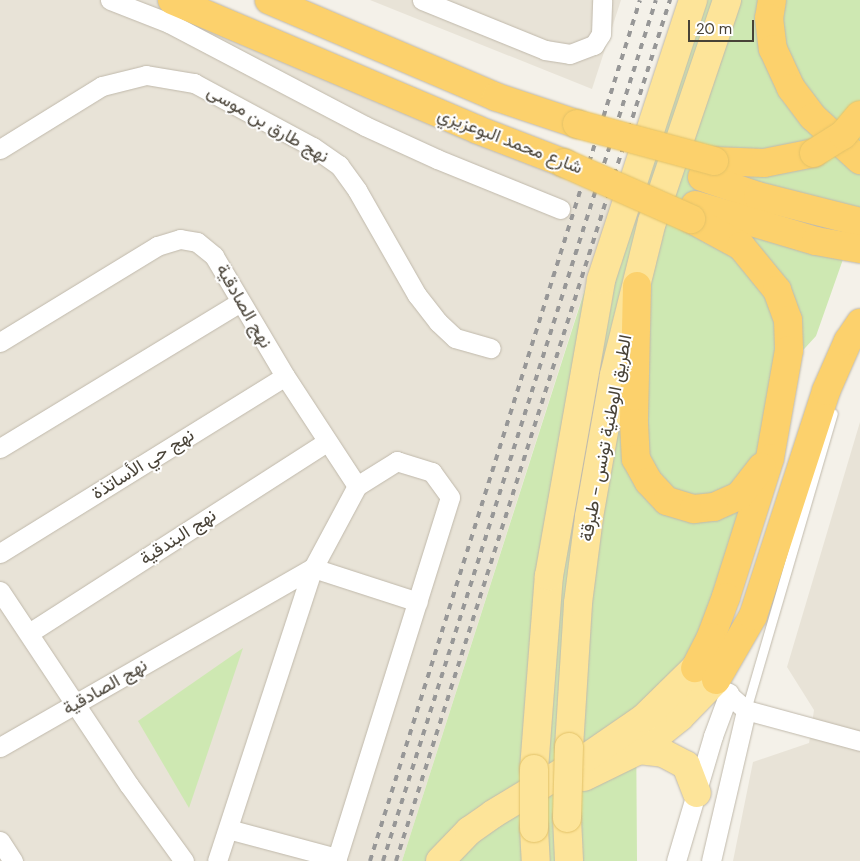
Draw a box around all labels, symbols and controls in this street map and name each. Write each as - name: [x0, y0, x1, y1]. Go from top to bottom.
- scale bar: [690, 10, 756, 42]
- text: 20 m: [696, 19, 732, 39]
- street label: نهج طارق بن موسى: [203, 80, 333, 168]
- street label: شارع محمد البوعزيزي: [435, 103, 585, 179]
- street label: نهج الصادقية: [211, 260, 277, 352]
- street label: الطريق الوطنية تونس - طبرقة: [575, 333, 637, 543]
- street label: نهج حي الأساتذة: [88, 424, 198, 504]
- street label: نهج البندقية: [136, 504, 220, 570]
- street label: نهج الصادقية: [59, 654, 151, 720]

